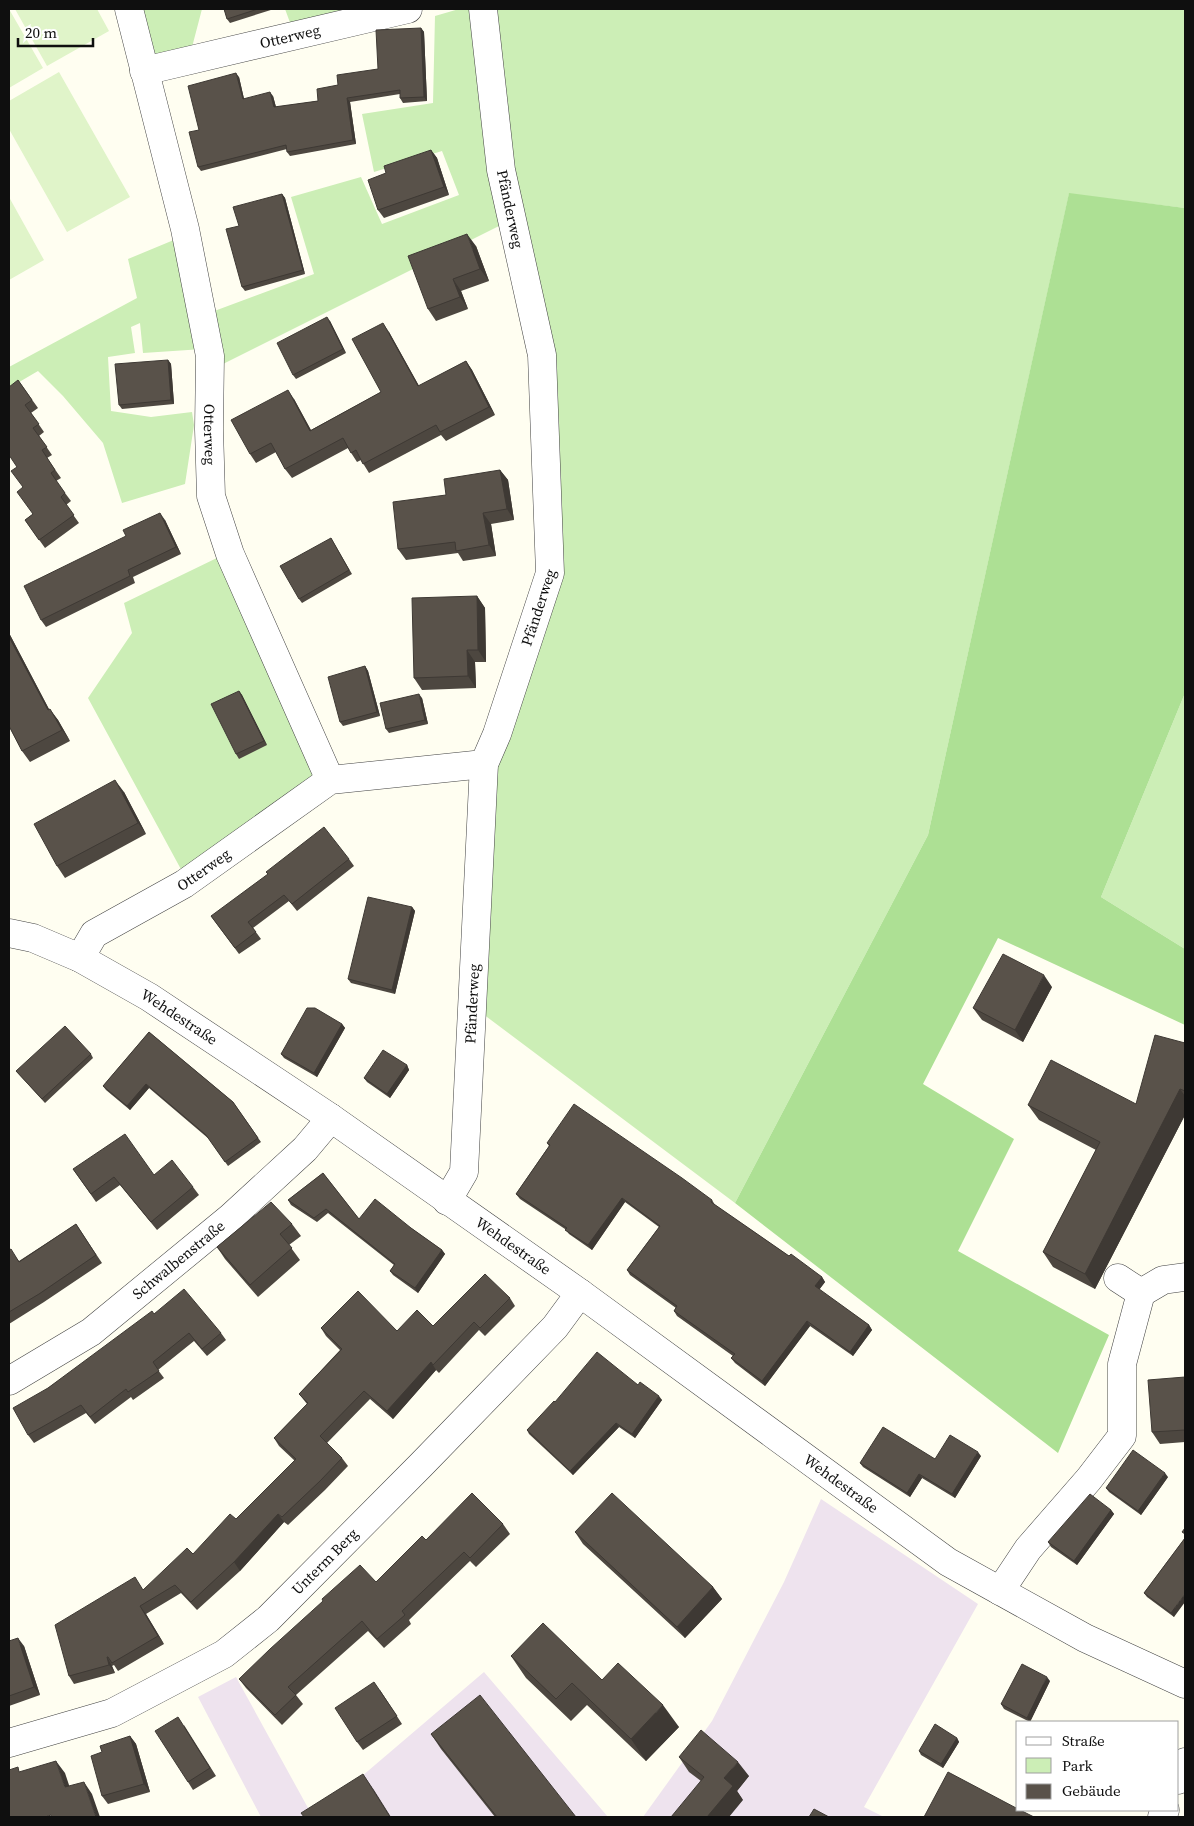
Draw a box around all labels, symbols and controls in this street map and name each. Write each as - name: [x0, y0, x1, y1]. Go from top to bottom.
- scale bar: [18, 15, 92, 47]
- street label: Otterweg: [258, 19, 322, 53]
- text: 20 m: [25, 22, 57, 43]
- street label: Pfänderweg: [492, 168, 529, 250]
- street label: Otterweg: [199, 404, 221, 466]
- street label: Pfänderweg: [516, 566, 561, 649]
- street label: Otterweg: [173, 843, 235, 896]
- street label: Pfänderweg: [459, 963, 484, 1044]
- street label: Wehdestraße: [137, 984, 222, 1050]
- street label: Wehdestraße: [471, 1212, 556, 1280]
- street label: Schwalbenstraße: [128, 1215, 229, 1304]
- street label: Wehdestraße: [800, 1449, 883, 1518]
- street label: Unterm Berg: [287, 1523, 363, 1599]
- legend: [1016, 1721, 1179, 1811]
- text: Straße: [1062, 1730, 1105, 1751]
- text: Park: [1062, 1755, 1094, 1776]
- text: Gebäude: [1062, 1780, 1121, 1801]

